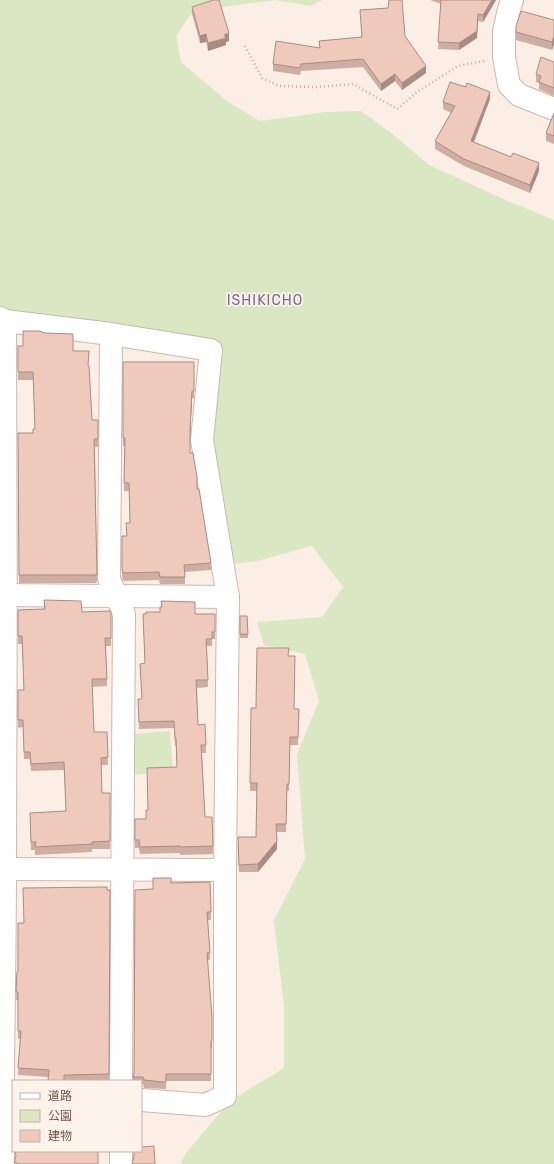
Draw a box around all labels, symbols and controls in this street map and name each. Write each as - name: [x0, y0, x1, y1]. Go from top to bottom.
- district label: ISHIKICHO: [227, 292, 303, 309]
- legend: [12, 1080, 142, 1152]
- text: 道路: [48, 1089, 72, 1103]
- text: 公園: [48, 1109, 72, 1123]
- text: 建物: [48, 1129, 72, 1143]

